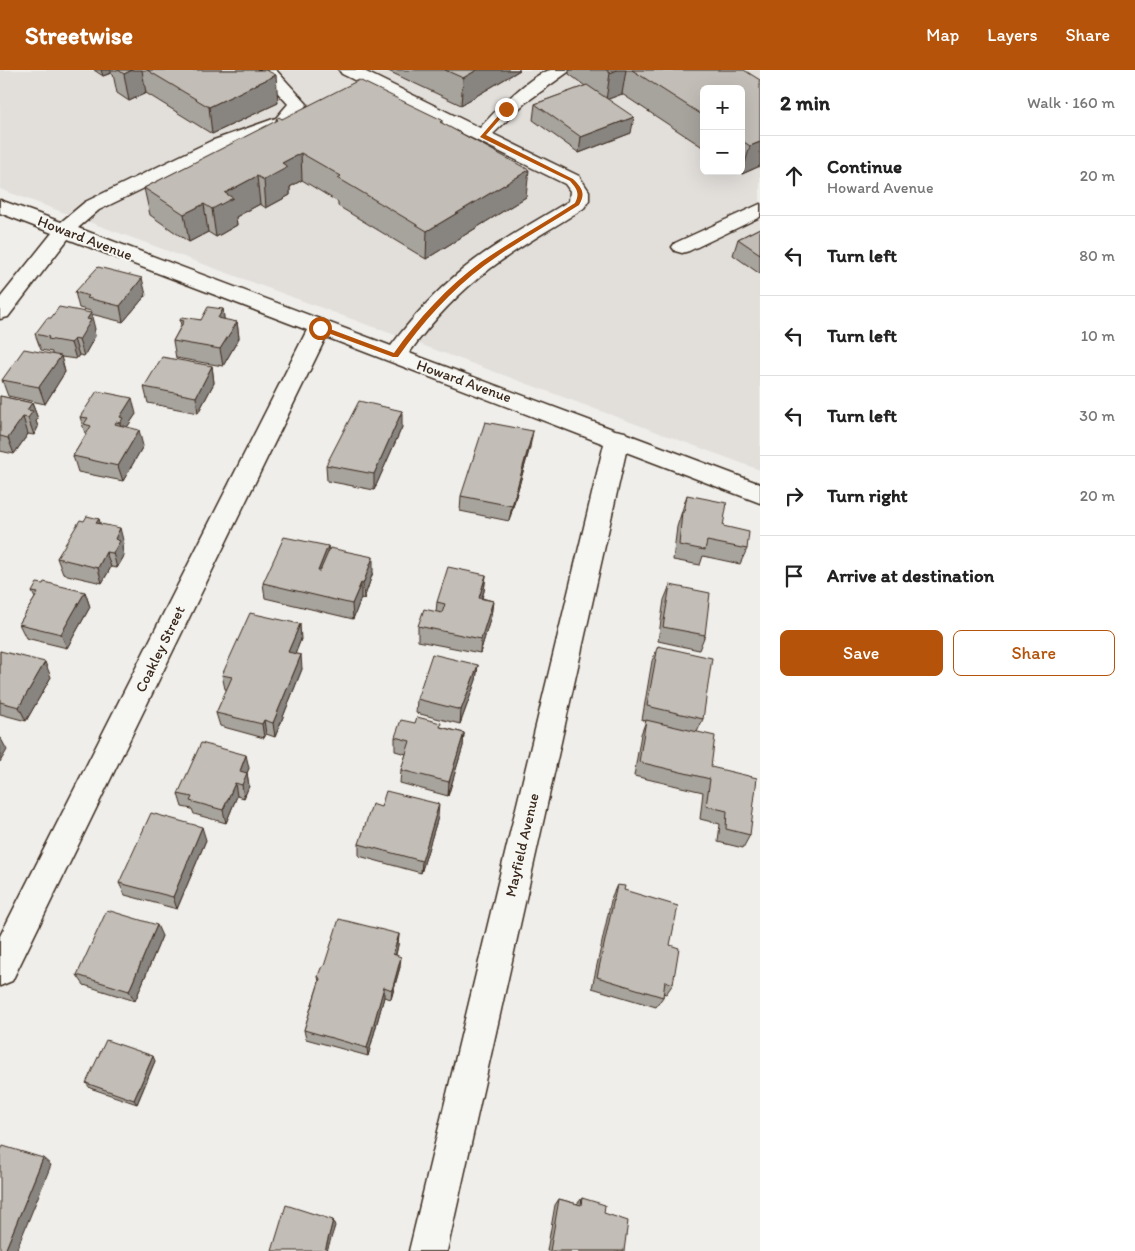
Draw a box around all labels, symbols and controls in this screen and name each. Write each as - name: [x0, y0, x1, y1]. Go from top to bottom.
- text: Streetwise: [25, 21, 133, 50]
- text: Map: [926, 24, 959, 46]
- text: Layers: [987, 24, 1037, 46]
- text: Share: [1065, 24, 1110, 46]
- map controls: [700, 85, 745, 175]
- button: +: [700, 85, 745, 130]
- text: 2 min: [780, 90, 830, 115]
- text: Walk · 160 m: [1027, 93, 1115, 112]
- route end: [495, 98, 518, 121]
- button: −: [700, 130, 745, 175]
- text: Continue: [827, 155, 902, 178]
- icon: ahead: [780, 162, 808, 190]
- text: 20 m: [1080, 166, 1115, 185]
- text: Howard Avenue: [827, 178, 933, 197]
- street label: Howard Avenue: [35, 212, 135, 264]
- icon: left: [780, 242, 808, 270]
- text: Turn left: [827, 244, 897, 267]
- text: 80 m: [1079, 246, 1115, 265]
- route start: [309, 317, 332, 340]
- icon: left: [780, 322, 808, 350]
- text: Turn left: [827, 324, 897, 347]
- text: 10 m: [1081, 326, 1115, 345]
- street label: Howard Avenue: [414, 355, 514, 407]
- icon: left: [780, 402, 808, 430]
- text: Turn left: [827, 404, 897, 427]
- text: 30 m: [1079, 406, 1115, 425]
- icon: right: [780, 482, 808, 510]
- text: Turn right: [827, 484, 908, 507]
- text: 20 m: [1080, 486, 1115, 505]
- icon: arrive: [780, 562, 808, 590]
- text: Arrive at destination: [827, 564, 994, 587]
- street label: Coakley Street: [131, 602, 189, 695]
- button: Save: [780, 630, 943, 676]
- button: Share: [953, 630, 1115, 676]
- street label: Mayfield Avenue: [501, 791, 543, 899]

